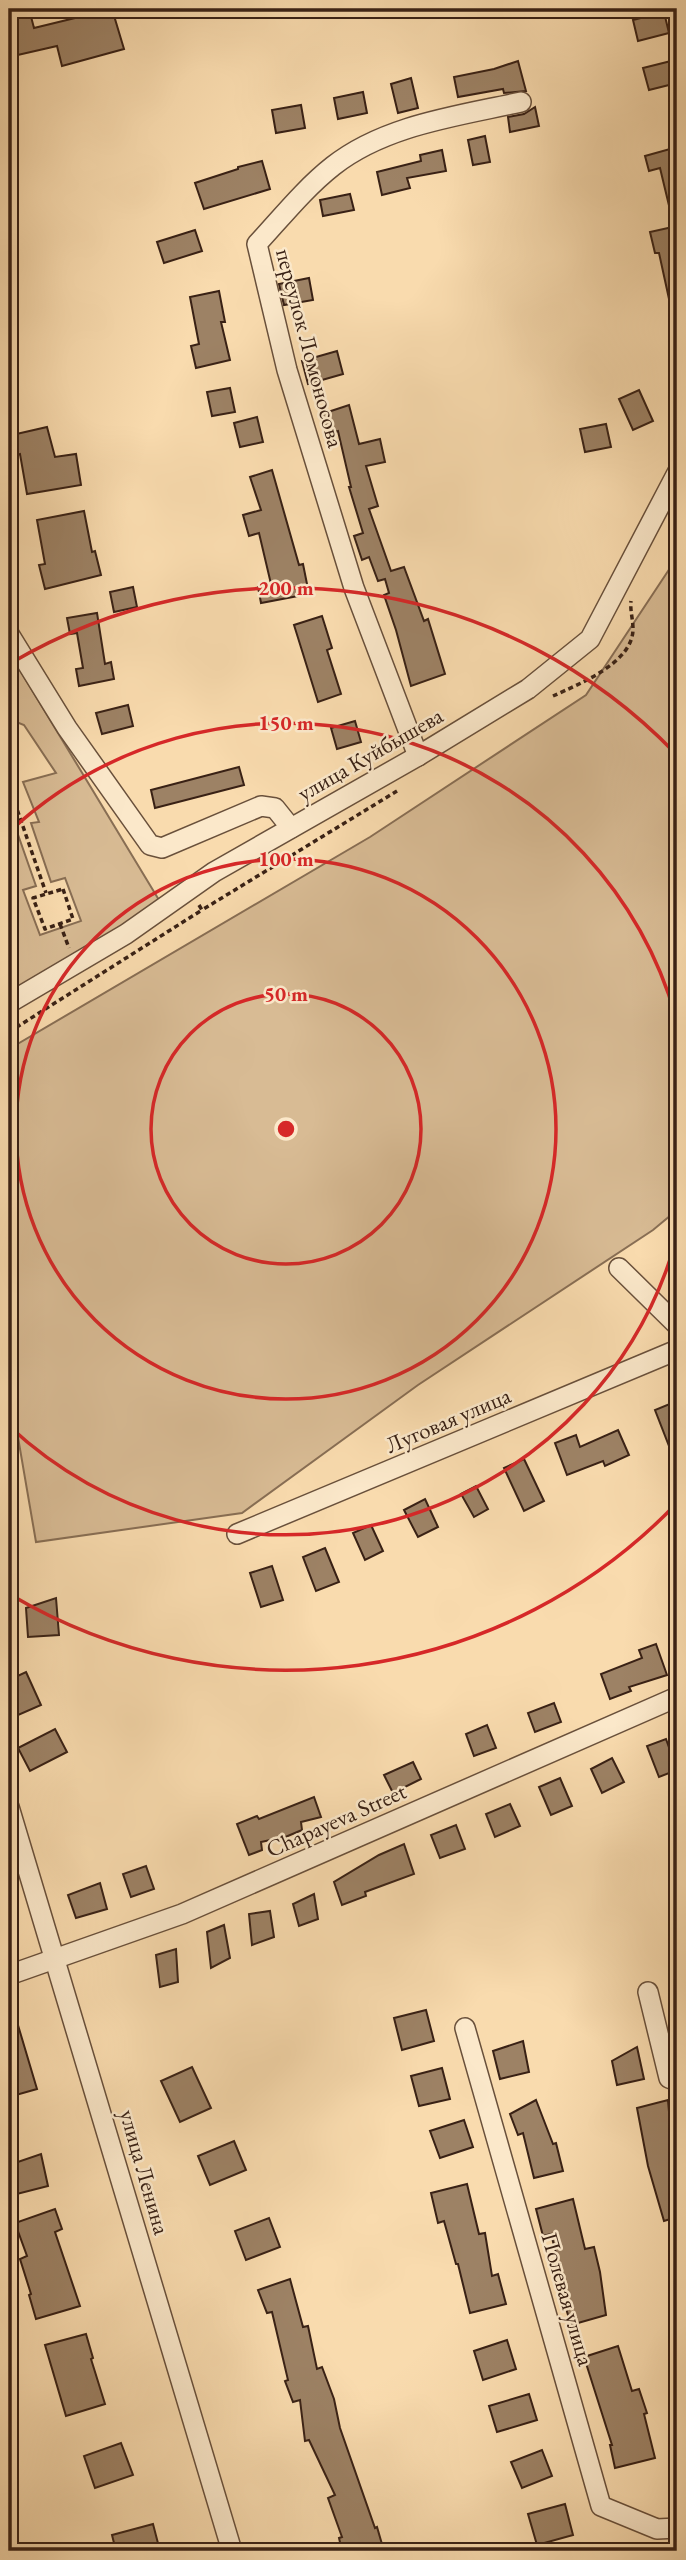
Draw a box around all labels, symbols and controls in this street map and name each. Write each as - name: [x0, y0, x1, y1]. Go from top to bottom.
- street label: переулок Ломоносова: [269, 245, 351, 452]
- text: 200 m: [258, 574, 314, 601]
- street label: улица Куйбышева: [292, 700, 449, 808]
- text: 150 m: [258, 709, 314, 736]
- text: 100 m: [258, 845, 314, 872]
- text: 50 m: [264, 980, 308, 1007]
- centre of rings: [274, 1117, 298, 1141]
- street label: Луговая улица: [381, 1380, 516, 1460]
- street label: Chapayeva Street: [261, 1775, 411, 1864]
- street label: улица Ленина: [113, 2106, 177, 2239]
- street label: Полевая улица: [535, 2229, 602, 2370]

